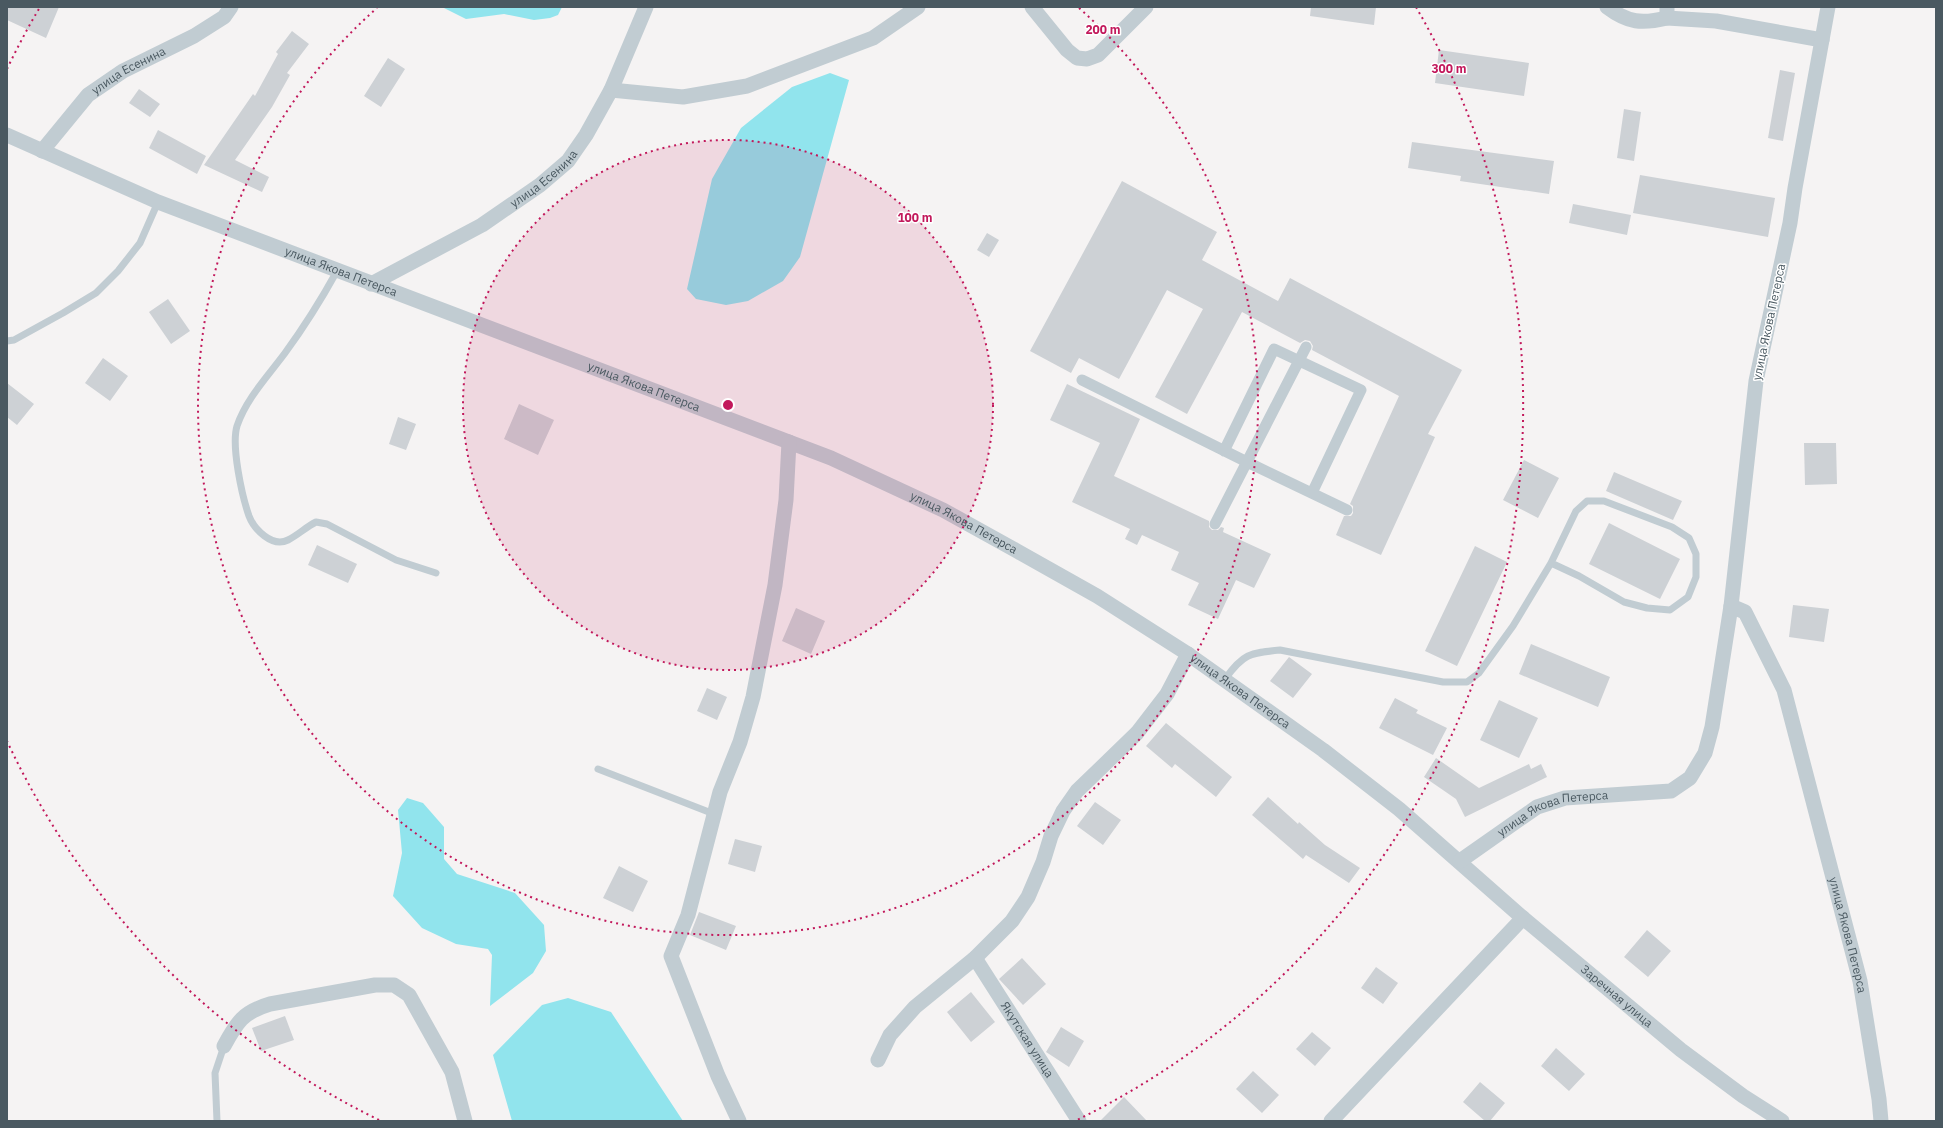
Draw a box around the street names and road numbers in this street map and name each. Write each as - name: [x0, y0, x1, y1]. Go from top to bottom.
- street label: улица Есенина: [88, 43, 168, 97]
- street label: улица Есенина: [507, 146, 581, 210]
- street label: улица Якова Петерса: [283, 243, 400, 300]
- street label: улица Якова Петерса: [1749, 262, 1788, 382]
- street label: улица Якова Петерса: [586, 358, 703, 415]
- street label: улица Якова Петерса: [908, 488, 1021, 557]
- street label: улица Якова Петерса: [1188, 650, 1294, 732]
- street label: улица Якова Петерса: [1494, 787, 1609, 840]
- street label: улица Якова Петерса: [1826, 875, 1870, 995]
- street label: Заречная улица: [1578, 961, 1657, 1031]
- street label: Якутская улица: [998, 999, 1058, 1081]

